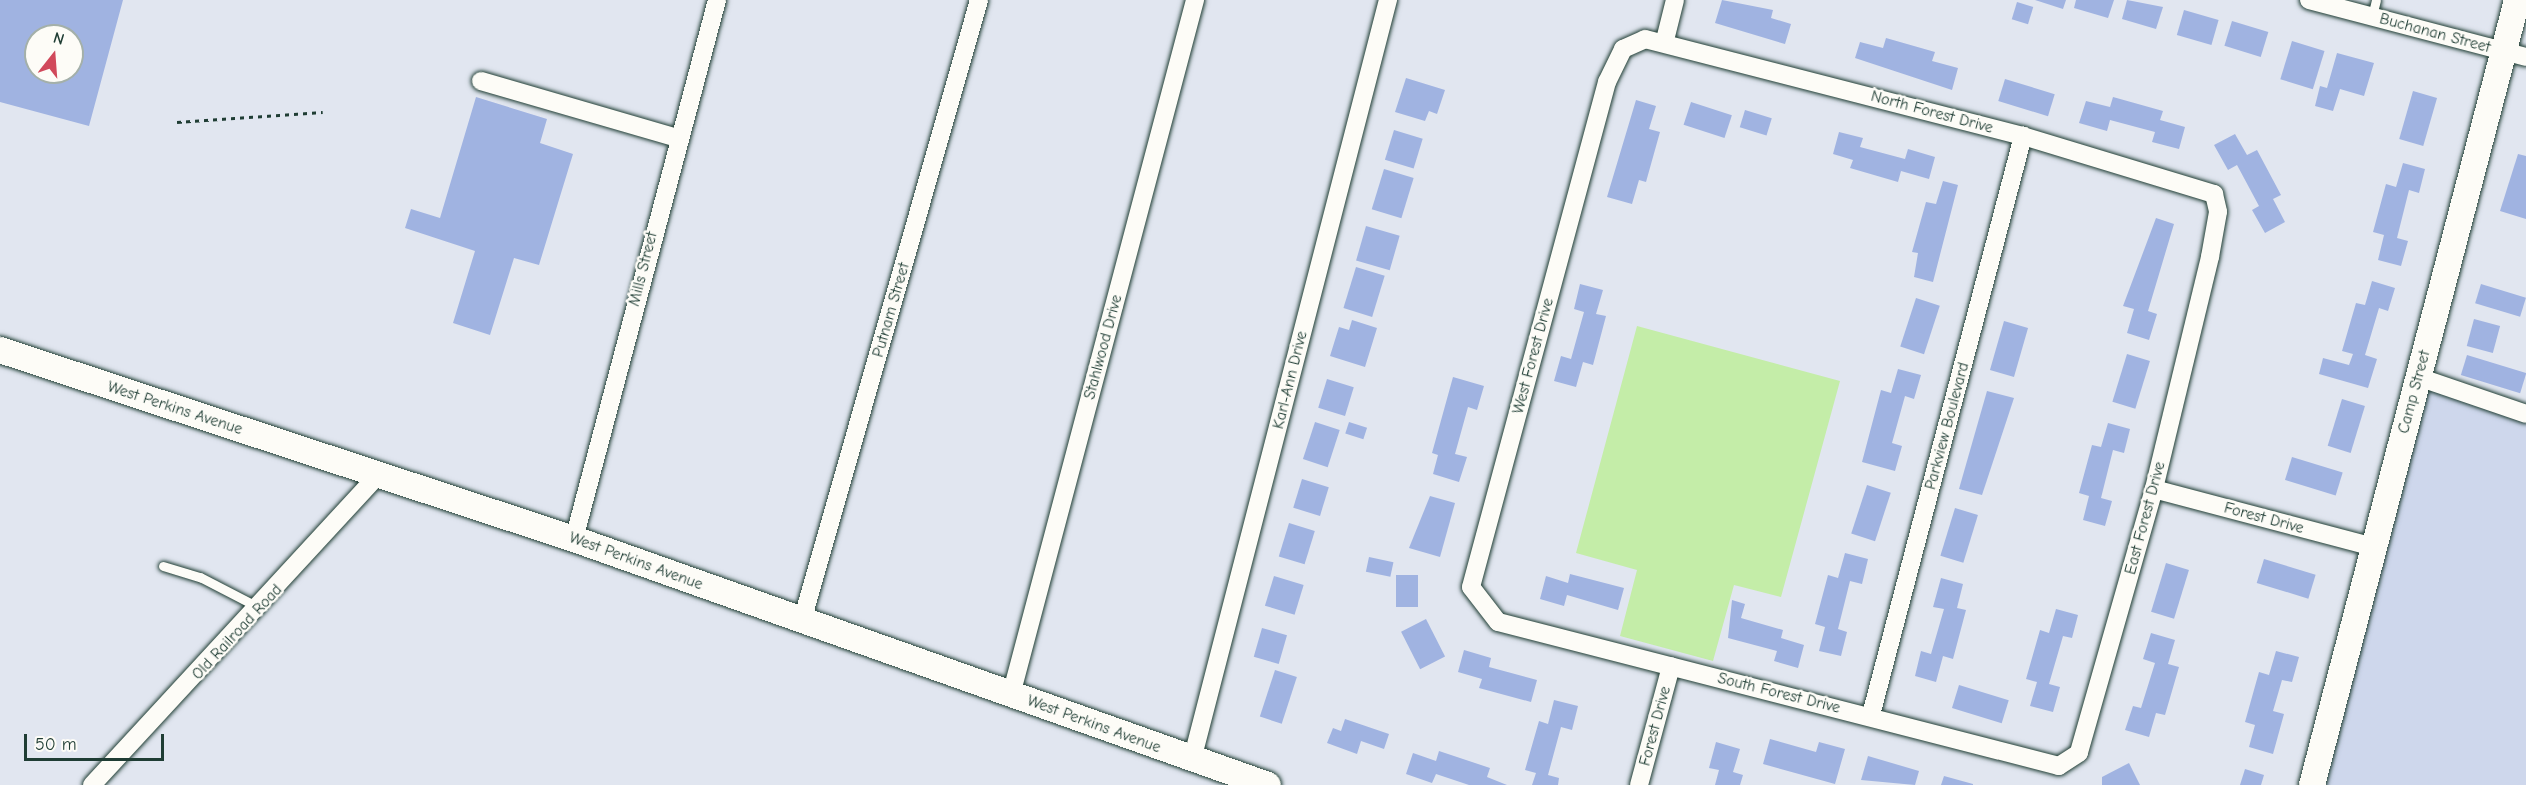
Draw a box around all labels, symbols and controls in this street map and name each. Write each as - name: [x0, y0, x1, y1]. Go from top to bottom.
- street label: Buchanan Street: [2377, 9, 2493, 57]
- north arrow: [24, 24, 84, 84]
- text: N: [51, 29, 66, 49]
- street label: North Forest Drive: [1869, 86, 1995, 138]
- street label: Mills Street: [624, 230, 662, 308]
- street label: Putnam Street: [868, 261, 914, 359]
- street label: Stahlwood Drive: [1080, 292, 1126, 402]
- street label: West Forest Drive: [1508, 296, 1558, 416]
- street label: Karl-Ann Drive: [1269, 329, 1311, 431]
- street label: Camp Street: [2394, 348, 2434, 436]
- street label: Parkview Boulevard: [1921, 360, 1973, 492]
- street label: West Perkins Avenue: [105, 377, 245, 439]
- street label: East Forest Drive: [2121, 459, 2169, 577]
- street label: Forest Drive: [2222, 498, 2306, 538]
- street label: West Perkins Avenue: [566, 528, 706, 594]
- street label: Old Railroad Road: [188, 580, 286, 684]
- street label: South Forest Drive: [1716, 668, 1842, 718]
- street label: Forest Drive: [1635, 684, 1675, 768]
- street label: West Perkins Avenue: [1024, 691, 1164, 757]
- scale bar: [27, 722, 166, 760]
- text: 50 m: [35, 734, 77, 755]

